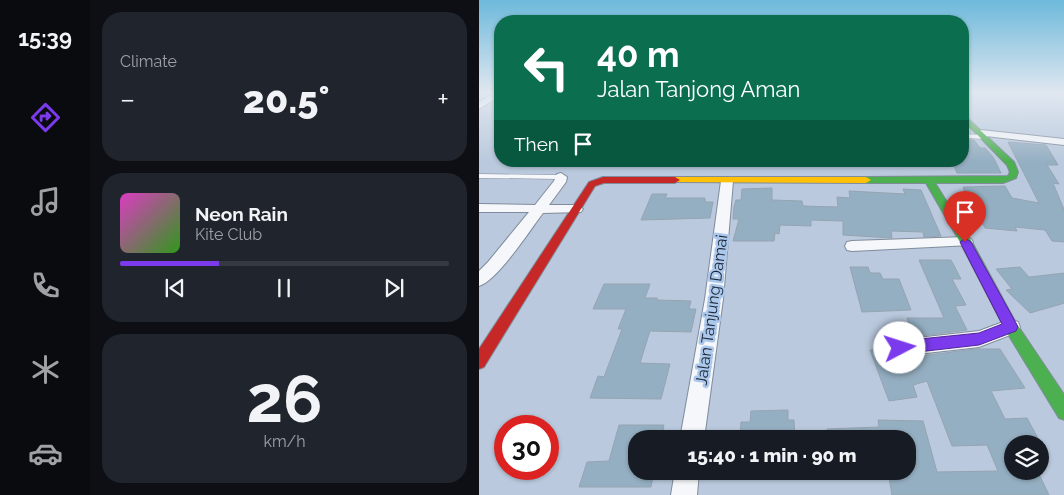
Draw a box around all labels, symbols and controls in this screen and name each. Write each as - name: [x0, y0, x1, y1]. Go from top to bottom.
- text: 15:39: [18, 25, 72, 51]
- text: 40 m: [597, 34, 679, 75]
- icon: left: [514, 35, 579, 100]
- text: Climate: [120, 52, 177, 71]
- text: Jalan Tanjong Aman: [597, 76, 800, 102]
- text: 20.5°: [243, 77, 330, 122]
- text: −: [120, 83, 135, 116]
- text: +: [437, 83, 449, 116]
- icon: directions: [28, 100, 63, 135]
- icon: arrive: [569, 130, 597, 158]
- text: Then: [514, 133, 559, 155]
- icon: music: [28, 184, 63, 219]
- pin: [944, 191, 986, 242]
- icon: arrive: [951, 198, 979, 226]
- text: Neon Rain: [195, 203, 288, 225]
- text: Kite Club: [195, 225, 262, 244]
- street label: Jalan Tanjung Damai: [692, 234, 731, 387]
- icon: phone: [28, 268, 63, 303]
- icon: previous: [161, 274, 189, 302]
- icon: pause: [270, 274, 298, 302]
- icon: next: [380, 274, 408, 302]
- position arrow: [873, 321, 925, 373]
- icon: climate: [28, 352, 63, 387]
- text: 26: [246, 361, 323, 437]
- speed limit sign: 30: [494, 415, 559, 480]
- text: km/h: [263, 432, 306, 451]
- map controls: [1004, 435, 1049, 480]
- button: layers: [1004, 435, 1049, 480]
- icon: car: [28, 436, 63, 471]
- text: 15:40 · 1 min · 90 m: [688, 444, 856, 466]

